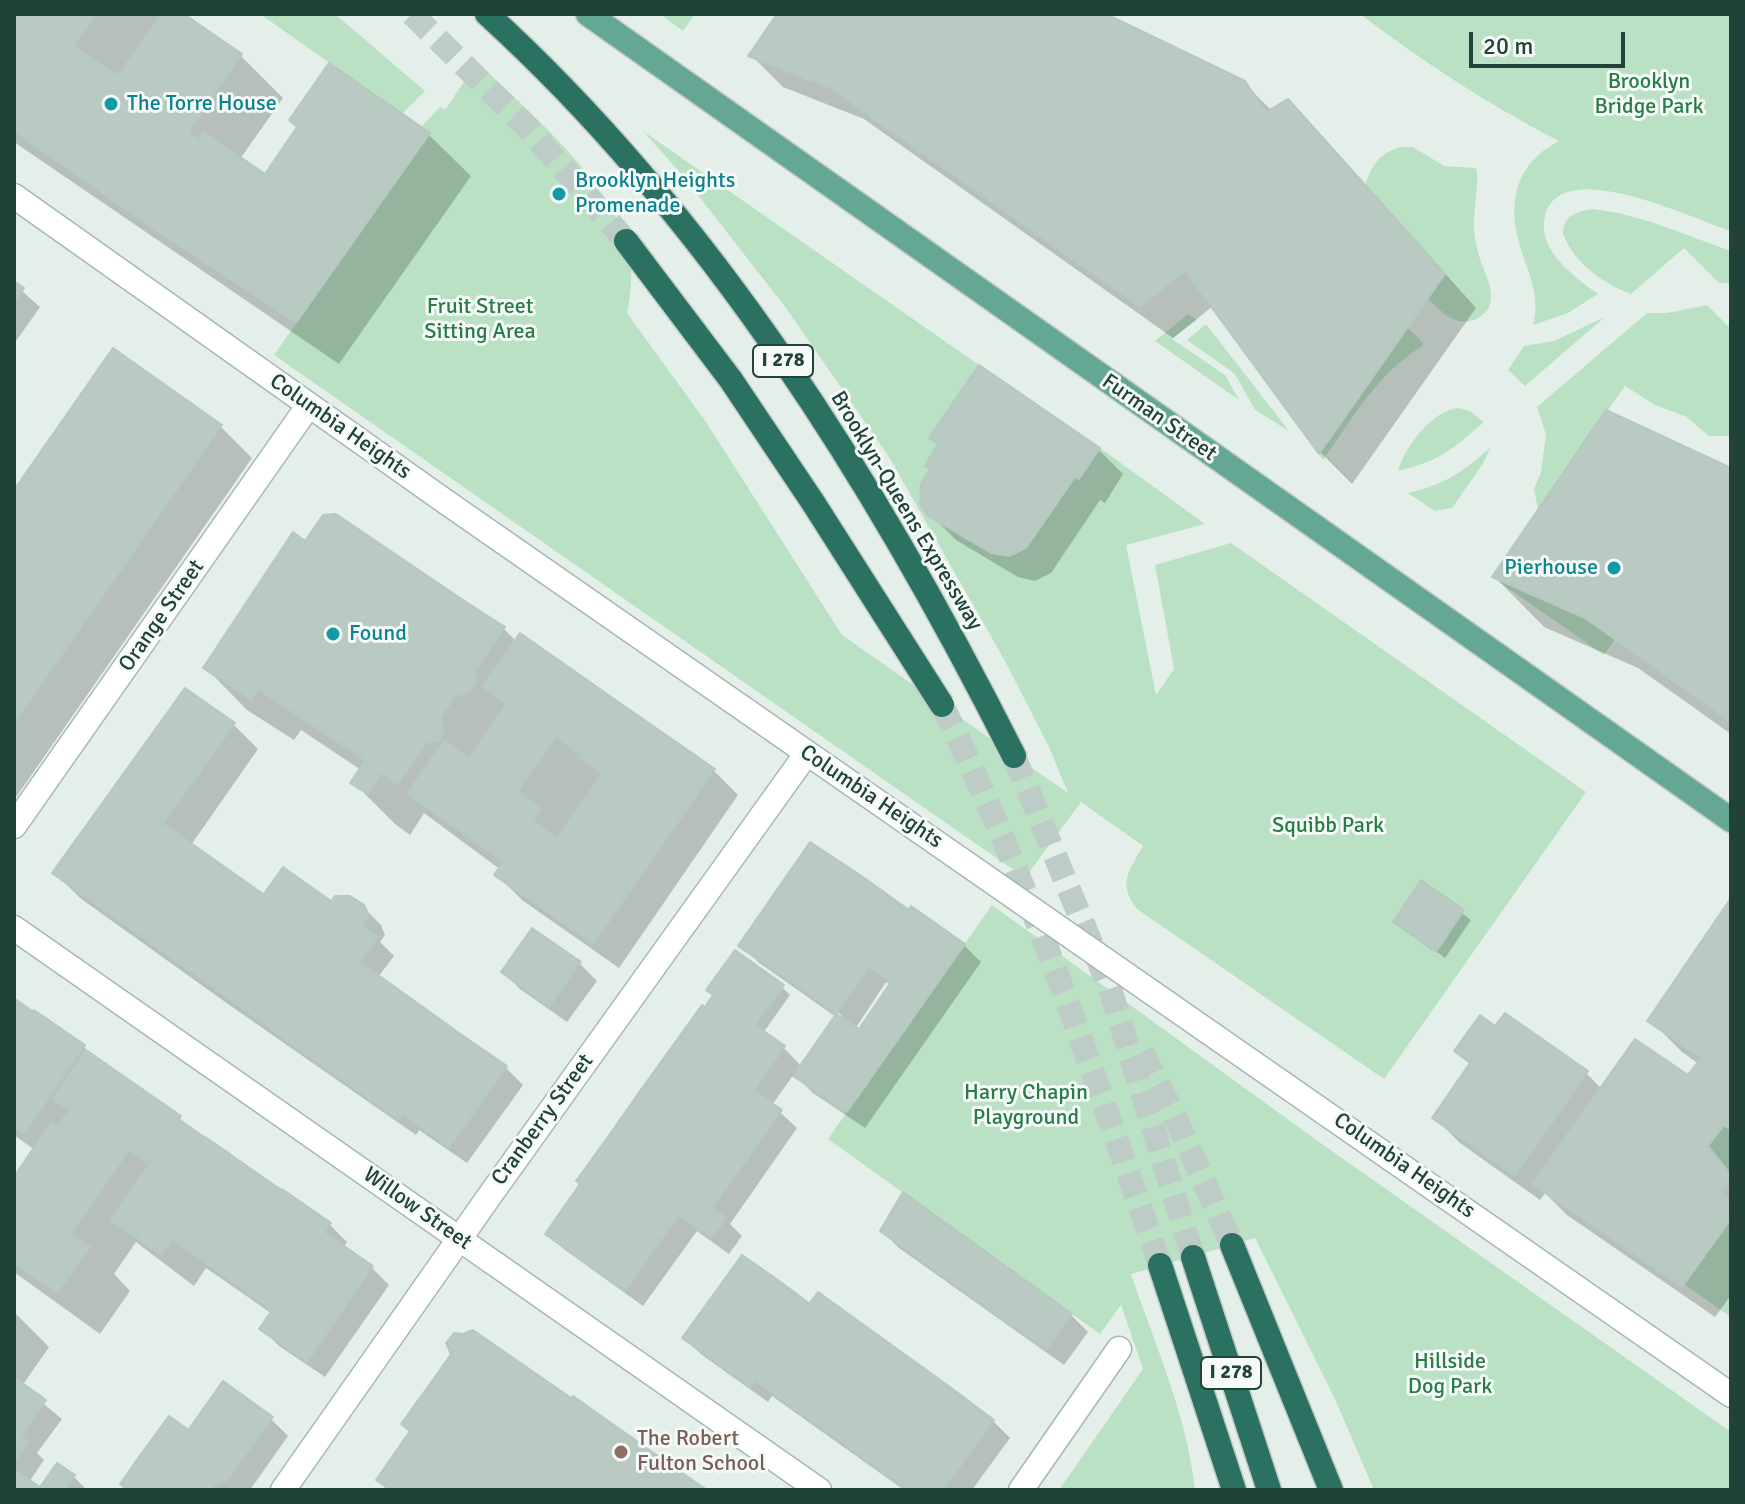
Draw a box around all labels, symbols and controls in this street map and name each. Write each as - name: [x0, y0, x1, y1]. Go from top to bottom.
- scale bar: [1473, 16, 1629, 66]
- text: 20 m: [1483, 31, 1533, 61]
- park label: Brooklyn Bridge Park: [1595, 69, 1703, 120]
- place label: The Torre House: [127, 91, 277, 117]
- marker: The Torre House: [102, 95, 120, 113]
- place label: Brooklyn Heights Promenade: [575, 168, 735, 220]
- marker: Brooklyn Heights Promenade: [550, 185, 568, 203]
- park label: Fruit Street Sitting Area: [424, 294, 536, 346]
- road number: I 278: [753, 345, 813, 377]
- street label: Columbia Heights: [264, 368, 416, 486]
- street label: Furman Street: [1097, 369, 1221, 467]
- street label: Brooklyn-Queens Expressway: [824, 387, 988, 635]
- street label: Orange Street: [114, 555, 210, 677]
- place label: Pierhouse: [1504, 555, 1598, 581]
- marker: Pierhouse: [1605, 559, 1623, 577]
- place label: Found: [349, 621, 407, 647]
- marker: Found: [324, 625, 342, 643]
- street label: Columbia Heights: [795, 739, 947, 855]
- park label: Squibb Park: [1272, 813, 1384, 839]
- street label: Cranberry Street: [486, 1049, 600, 1191]
- park label: Harry Chapin Playground: [964, 1080, 1088, 1132]
- street label: Columbia Heights: [1328, 1107, 1480, 1225]
- street label: Willow Street: [358, 1162, 476, 1256]
- park label: Hillside Dog Park: [1408, 1349, 1492, 1400]
- road number: I 278: [1201, 1357, 1261, 1389]
- place label: The Robert Fulton School: [637, 1426, 766, 1478]
- marker: The Robert Fulton School: [612, 1443, 630, 1461]

